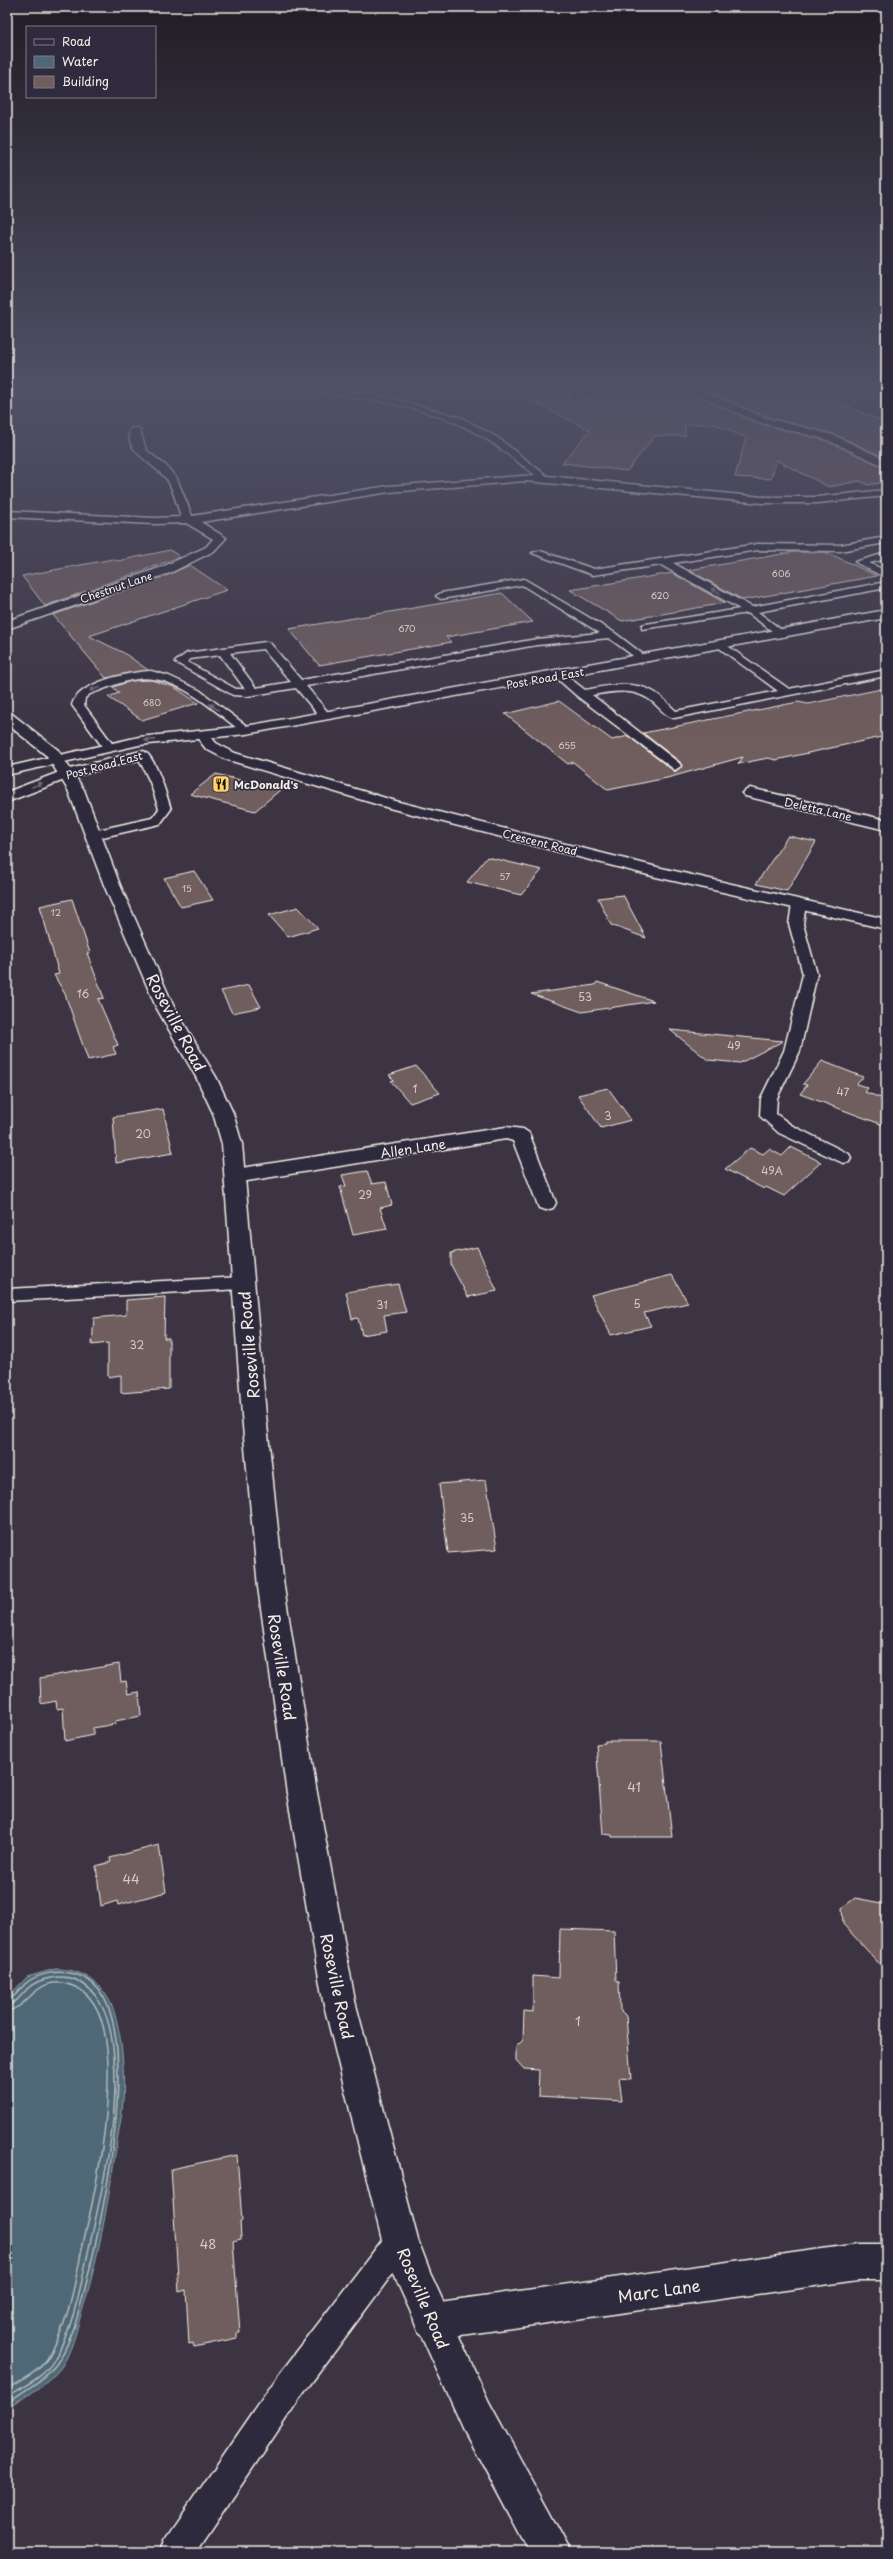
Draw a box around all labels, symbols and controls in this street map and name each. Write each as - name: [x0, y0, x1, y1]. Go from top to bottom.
- legend: [26, 26, 156, 98]
- text: Road: [62, 32, 91, 50]
- text: Water: [62, 52, 99, 70]
- text: Building: [62, 72, 109, 90]
- house number: 606: [772, 566, 790, 580]
- street label: Chestnut Lane: [78, 567, 155, 607]
- house number: 620: [651, 588, 670, 602]
- one-way arrow: [710, 588, 722, 594]
- house number: 670: [398, 621, 416, 635]
- street label: Post Road East: [505, 663, 586, 693]
- one-way arrow: [89, 686, 101, 692]
- house number: 680: [143, 695, 162, 709]
- one-way arrow: [209, 703, 219, 711]
- one-way arrow: [144, 736, 156, 743]
- house number: 655: [558, 738, 576, 752]
- street label: Post Road East: [64, 746, 145, 783]
- restaurant icon: McDonald's: [211, 774, 231, 794]
- place label: McDonald's: [234, 776, 298, 793]
- one-way arrow: [31, 782, 43, 788]
- street label: Deletta Lane: [782, 793, 854, 825]
- street label: Crescent Road: [501, 824, 579, 860]
- house number: 57: [500, 869, 510, 883]
- house number: 15: [182, 881, 192, 895]
- house number: 12: [51, 905, 61, 919]
- street label: Roseville Road: [141, 969, 213, 1075]
- house number: 16: [77, 985, 90, 1002]
- house number: 53: [578, 988, 592, 1005]
- house number: 49: [727, 1037, 741, 1054]
- house number: 1: [413, 1080, 418, 1097]
- house number: 47: [837, 1083, 850, 1100]
- house number: 3: [604, 1107, 612, 1124]
- house number: 20: [135, 1125, 151, 1142]
- street label: Allen Lane: [379, 1133, 447, 1163]
- house number: 49A: [761, 1162, 783, 1179]
- house number: 29: [358, 1186, 372, 1203]
- street label: Roseville Road: [231, 1290, 265, 1400]
- house number: 5: [633, 1295, 641, 1312]
- house number: 31: [376, 1296, 388, 1313]
- house number: 32: [130, 1336, 145, 1353]
- house number: 35: [460, 1509, 474, 1526]
- street label: Roseville Road: [263, 1612, 303, 1722]
- house number: 41: [627, 1777, 641, 1796]
- house number: 44: [122, 1869, 140, 1888]
- street label: Roseville Road: [315, 1931, 361, 2041]
- house number: 1: [575, 2011, 581, 2030]
- house number: 48: [200, 2234, 216, 2253]
- street label: Roseville Road: [392, 2244, 456, 2352]
- street label: Marc Lane: [616, 2272, 702, 2308]

